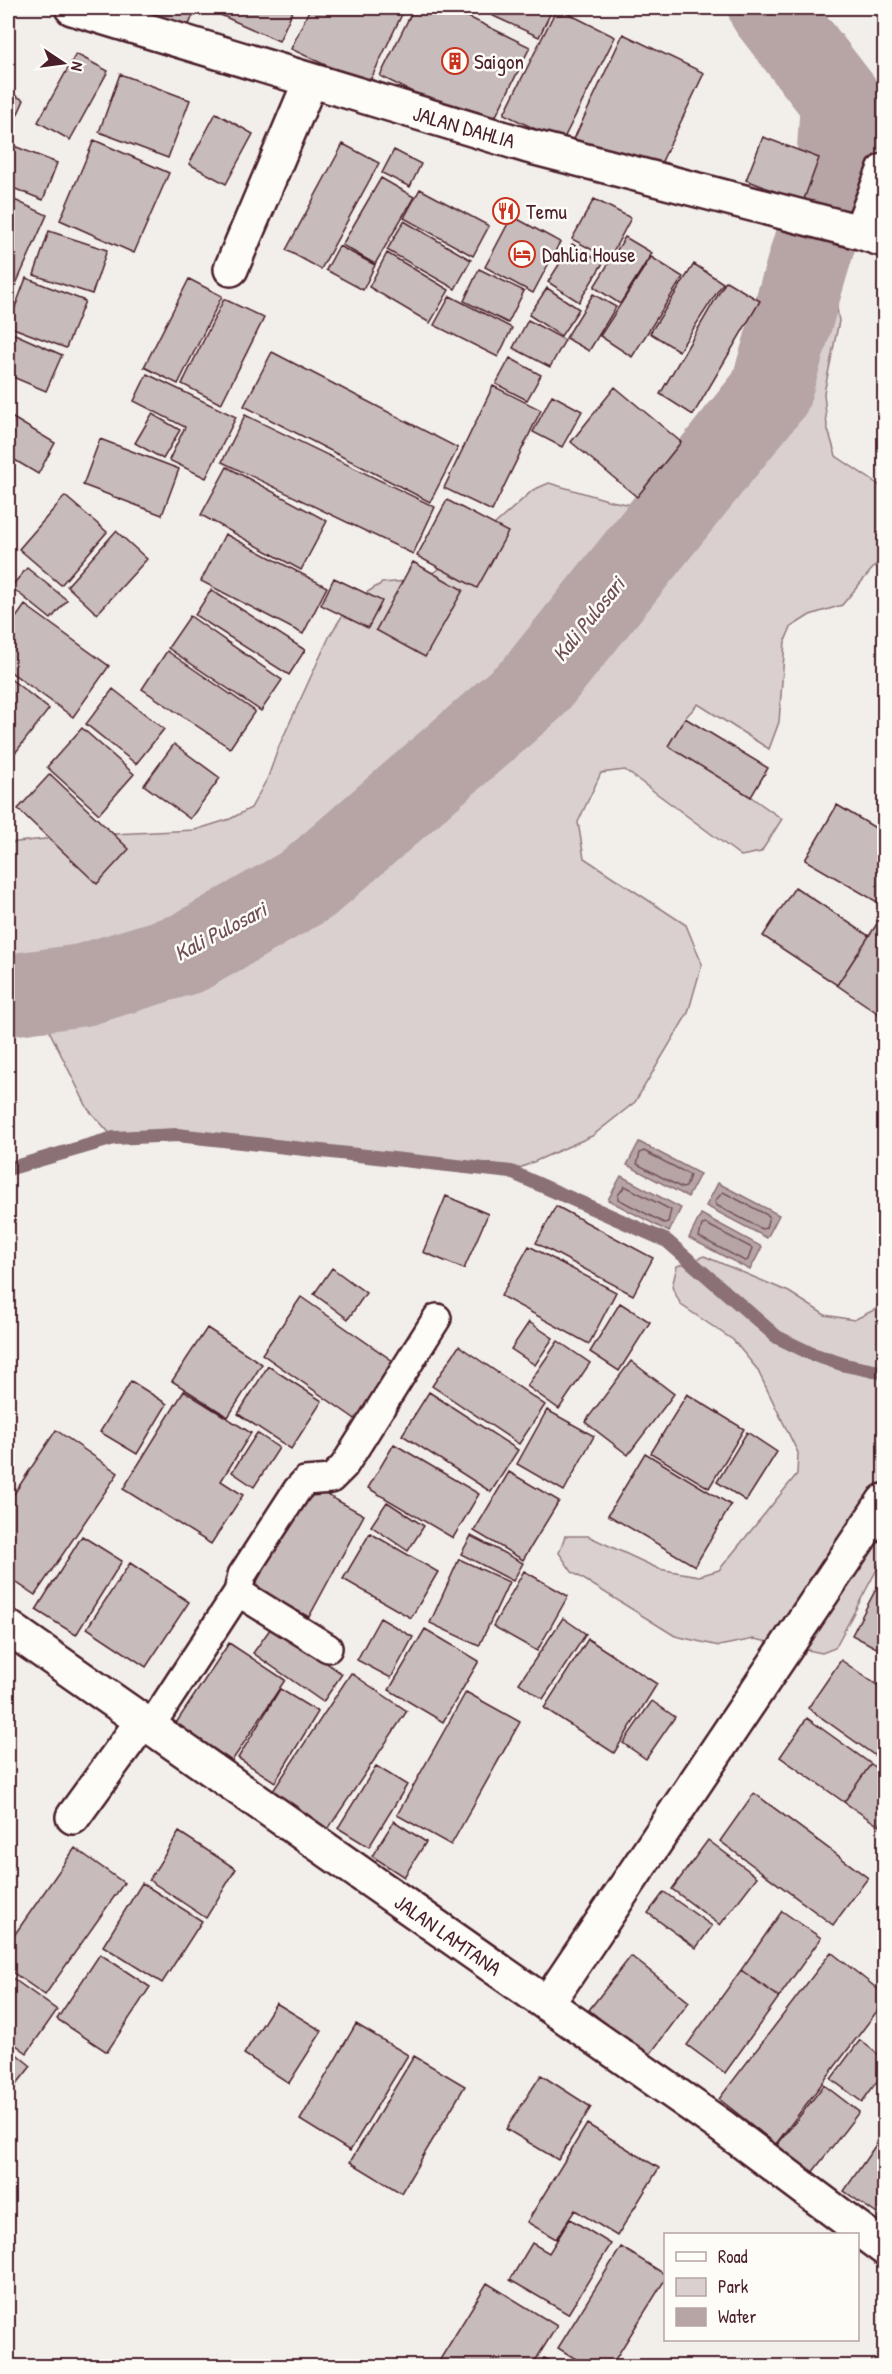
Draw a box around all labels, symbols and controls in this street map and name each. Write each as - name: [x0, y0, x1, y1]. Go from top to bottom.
- north arrow: [33, 33, 93, 93]
- building icon: Saigon: [440, 46, 470, 76]
- place label: Saigon: [474, 47, 524, 76]
- text: N: [66, 60, 89, 73]
- street label: JALAN DAHLIA: [409, 99, 519, 155]
- restaurant icon: Temu: [491, 196, 521, 226]
- place label: Temu: [526, 197, 567, 226]
- hotel icon: Dahlia House: [507, 239, 537, 269]
- place label: Dahlia House: [542, 240, 636, 269]
- water label: Kali Pulosari: [545, 569, 633, 668]
- water label: Kali Pulosari: [169, 893, 273, 968]
- street label: JALAN LAMTANA: [389, 1888, 507, 1982]
- legend: [664, 2233, 859, 2341]
- text: Road: [718, 2244, 748, 2269]
- text: Park: [718, 2274, 749, 2299]
- text: Water: [718, 2304, 756, 2329]

